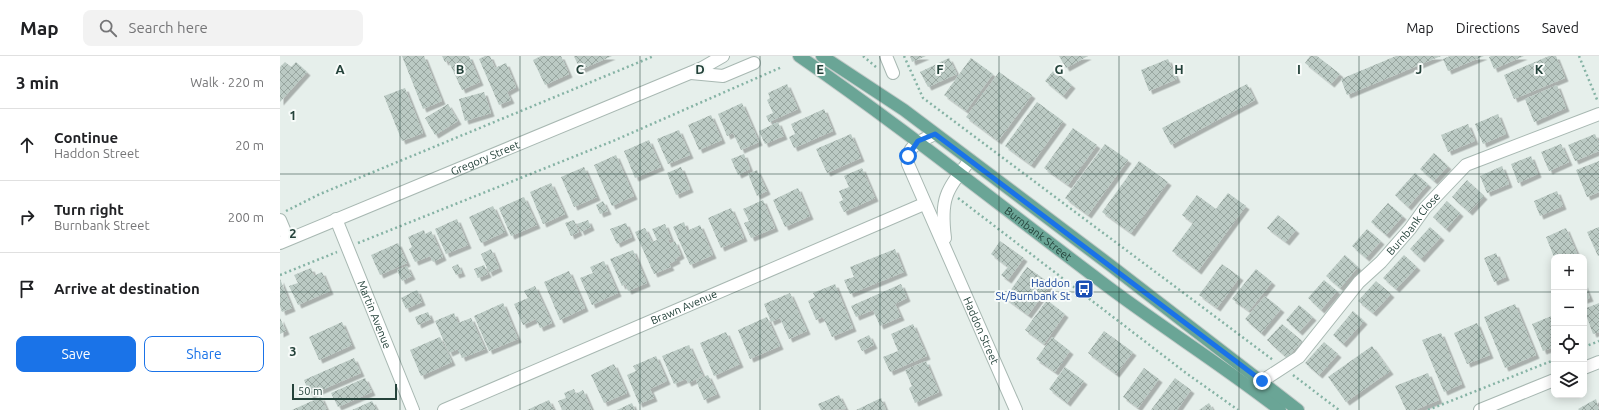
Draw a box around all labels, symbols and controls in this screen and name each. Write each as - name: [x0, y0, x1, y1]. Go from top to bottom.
- search box: [83, 10, 363, 46]
- text: Map: [20, 17, 59, 39]
- icon: search: [97, 17, 119, 39]
- text: Search here: [129, 19, 208, 36]
- text: Map: [1406, 20, 1434, 36]
- text: Directions: [1456, 20, 1520, 36]
- text: Saved: [1542, 20, 1579, 36]
- text: A: [335, 62, 345, 76]
- text: B: [456, 62, 465, 76]
- text: C: [576, 62, 585, 76]
- text: D: [695, 62, 705, 76]
- text: E: [816, 62, 824, 76]
- text: F: [936, 62, 944, 76]
- text: G: [1055, 62, 1064, 76]
- text: H: [1174, 62, 1184, 76]
- text: I: [1297, 62, 1301, 76]
- text: J: [1416, 62, 1422, 76]
- text: K: [1535, 62, 1544, 76]
- text: 3 min: [16, 73, 59, 92]
- text: Walk · 220 m: [190, 75, 264, 89]
- text: 1: [289, 108, 297, 122]
- text: Continue: [54, 129, 118, 146]
- icon: ahead: [16, 134, 38, 156]
- text: 20 m: [235, 138, 264, 152]
- street label: Gregory Street: [449, 138, 522, 178]
- text: Haddon Street: [54, 146, 139, 160]
- route start: [899, 147, 917, 165]
- street label: Burnbank Close: [1384, 190, 1442, 257]
- text: Turn right: [54, 201, 124, 218]
- street label: Burnbank Street: [1002, 204, 1074, 264]
- icon: right: [16, 206, 38, 228]
- text: 200 m: [228, 210, 264, 224]
- text: Burnbank Street: [54, 218, 150, 232]
- text: 2: [289, 226, 297, 240]
- map controls: [1551, 254, 1587, 398]
- button: +: [1551, 254, 1587, 290]
- place label: Haddon St/Burnbank St: [996, 277, 1071, 302]
- icon: arrive: [16, 278, 38, 300]
- bus stop icon: Haddon St/Burnbank St: [1073, 278, 1095, 300]
- street label: Martin Avenue: [355, 279, 394, 350]
- text: Arrive at destination: [54, 280, 200, 297]
- street label: Brawn Avenue: [649, 287, 719, 327]
- button: −: [1551, 290, 1587, 326]
- street label: Haddon Street: [961, 295, 1001, 367]
- button: locate: [1551, 326, 1587, 362]
- button: Save: [16, 336, 136, 372]
- button: Share: [144, 336, 264, 372]
- text: 3: [289, 344, 297, 358]
- button: layers: [1551, 362, 1587, 398]
- route end: [1253, 372, 1271, 390]
- scale bar: [292, 382, 397, 401]
- text: 50 m: [298, 385, 322, 397]

